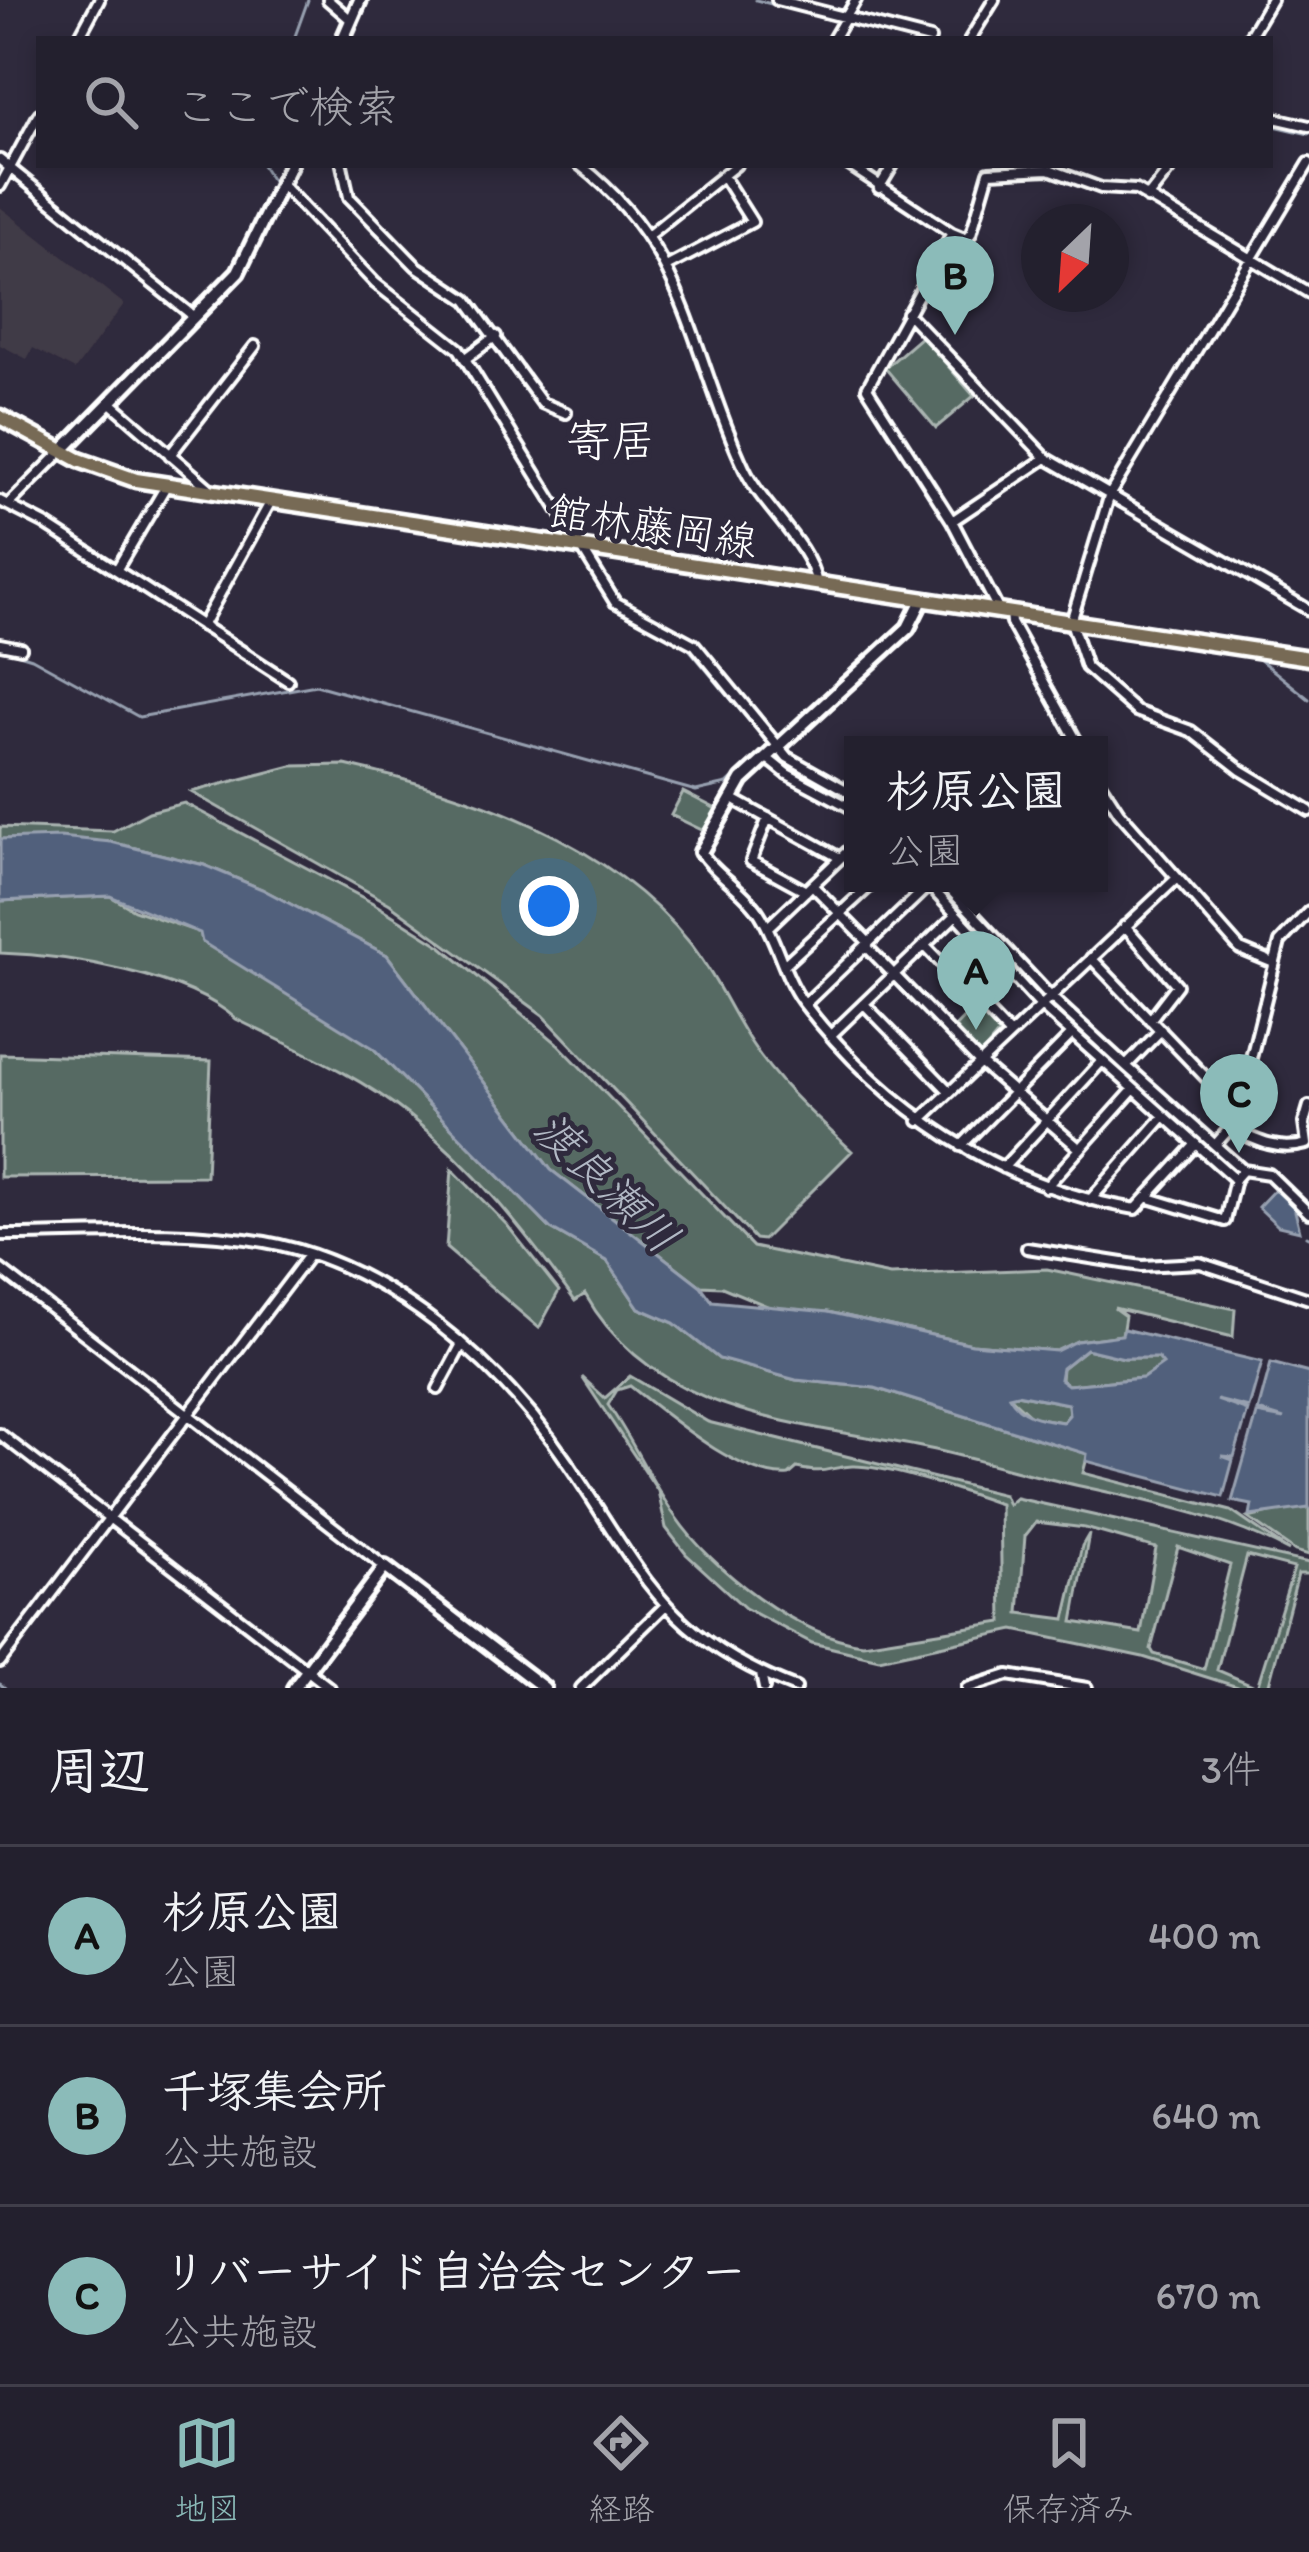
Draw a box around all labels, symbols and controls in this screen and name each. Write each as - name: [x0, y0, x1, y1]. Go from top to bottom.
- search box: [36, 36, 1273, 168]
- icon: search: [78, 69, 144, 135]
- text: ここで検索: [174, 79, 399, 133]
- north arrow: [1021, 204, 1129, 312]
- pin: B: [916, 236, 994, 335]
- district label: 寄居: [566, 413, 656, 467]
- street label: 館林藤岡線: [545, 484, 761, 568]
- popup: [844, 736, 1108, 892]
- text: 杉原公園: [886, 763, 1066, 817]
- text: 公園: [886, 827, 964, 874]
- your location: [519, 876, 579, 936]
- pin: A: [937, 931, 1015, 1030]
- pin: C: [1200, 1054, 1278, 1153]
- water label: 渡良瀬川: [523, 1100, 691, 1264]
- text: 周辺: [48, 1740, 150, 1801]
- text: 3件: [1201, 1746, 1261, 1793]
- text: 杉原公園: [162, 1884, 342, 1938]
- text: A: [75, 1912, 99, 1959]
- text: 400 m: [1148, 1912, 1261, 1959]
- text: 公園: [162, 1948, 240, 1995]
- text: 千塚集会所: [162, 2064, 387, 2118]
- text: B: [74, 2092, 100, 2139]
- text: 640 m: [1151, 2092, 1261, 2139]
- text: 公共施設: [162, 2128, 318, 2175]
- text: リバーサイド自治会センター: [162, 2244, 746, 2298]
- text: C: [74, 2272, 100, 2319]
- text: 670 m: [1155, 2272, 1261, 2319]
- text: 公共施設: [162, 2308, 318, 2355]
- tab: 地図: [174, 2410, 240, 2530]
- tab: 経路: [588, 2410, 654, 2530]
- tab: 保存済み: [1003, 2410, 1135, 2530]

